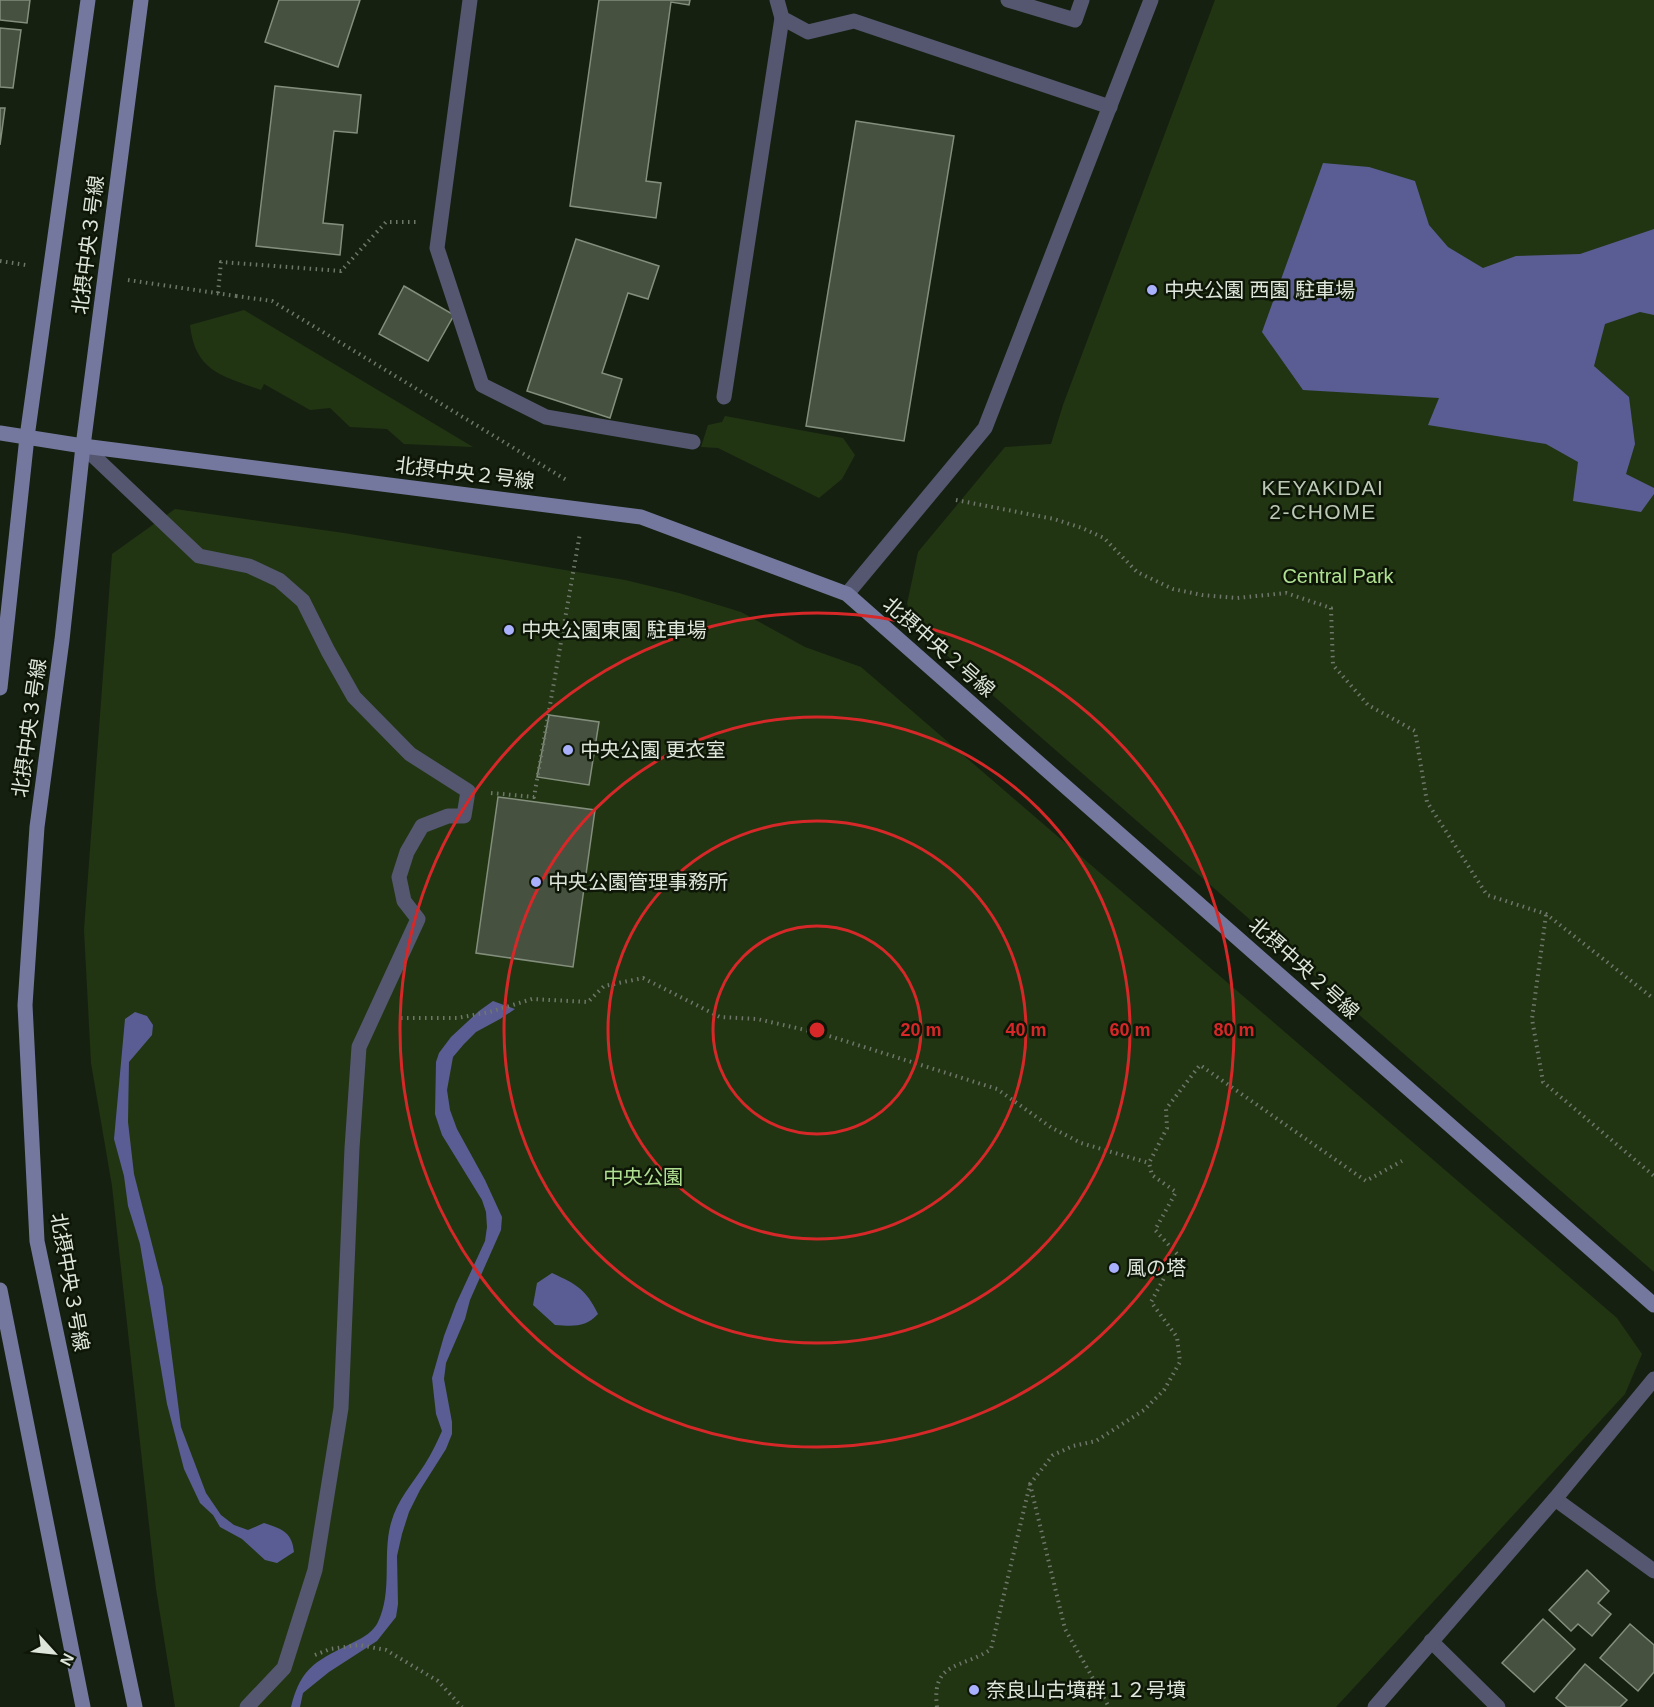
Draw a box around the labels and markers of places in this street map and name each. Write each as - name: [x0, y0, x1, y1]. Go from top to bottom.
- place label: 中央公園 西園 駐車場: [1164, 279, 1355, 301]
- marker: 中央公園 西園 駐車場: [1145, 283, 1159, 297]
- place label: 中央公園東園 駐車場: [521, 619, 707, 641]
- marker: 中央公園東園 駐車場: [502, 623, 516, 637]
- place label: 中央公園 更衣室: [580, 739, 726, 761]
- marker: 中央公園 更衣室: [561, 743, 575, 757]
- place label: 中央公園管理事務所: [548, 871, 728, 893]
- marker: 中央公園管理事務所: [529, 875, 543, 889]
- centre of rings: [807, 1020, 827, 1040]
- place label: 風の塔: [1126, 1257, 1186, 1279]
- marker: 風の塔: [1107, 1261, 1121, 1275]
- place label: 奈良山古墳群１２号墳: [986, 1679, 1186, 1701]
- marker: 奈良山古墳群１２号墳: [967, 1683, 981, 1697]

